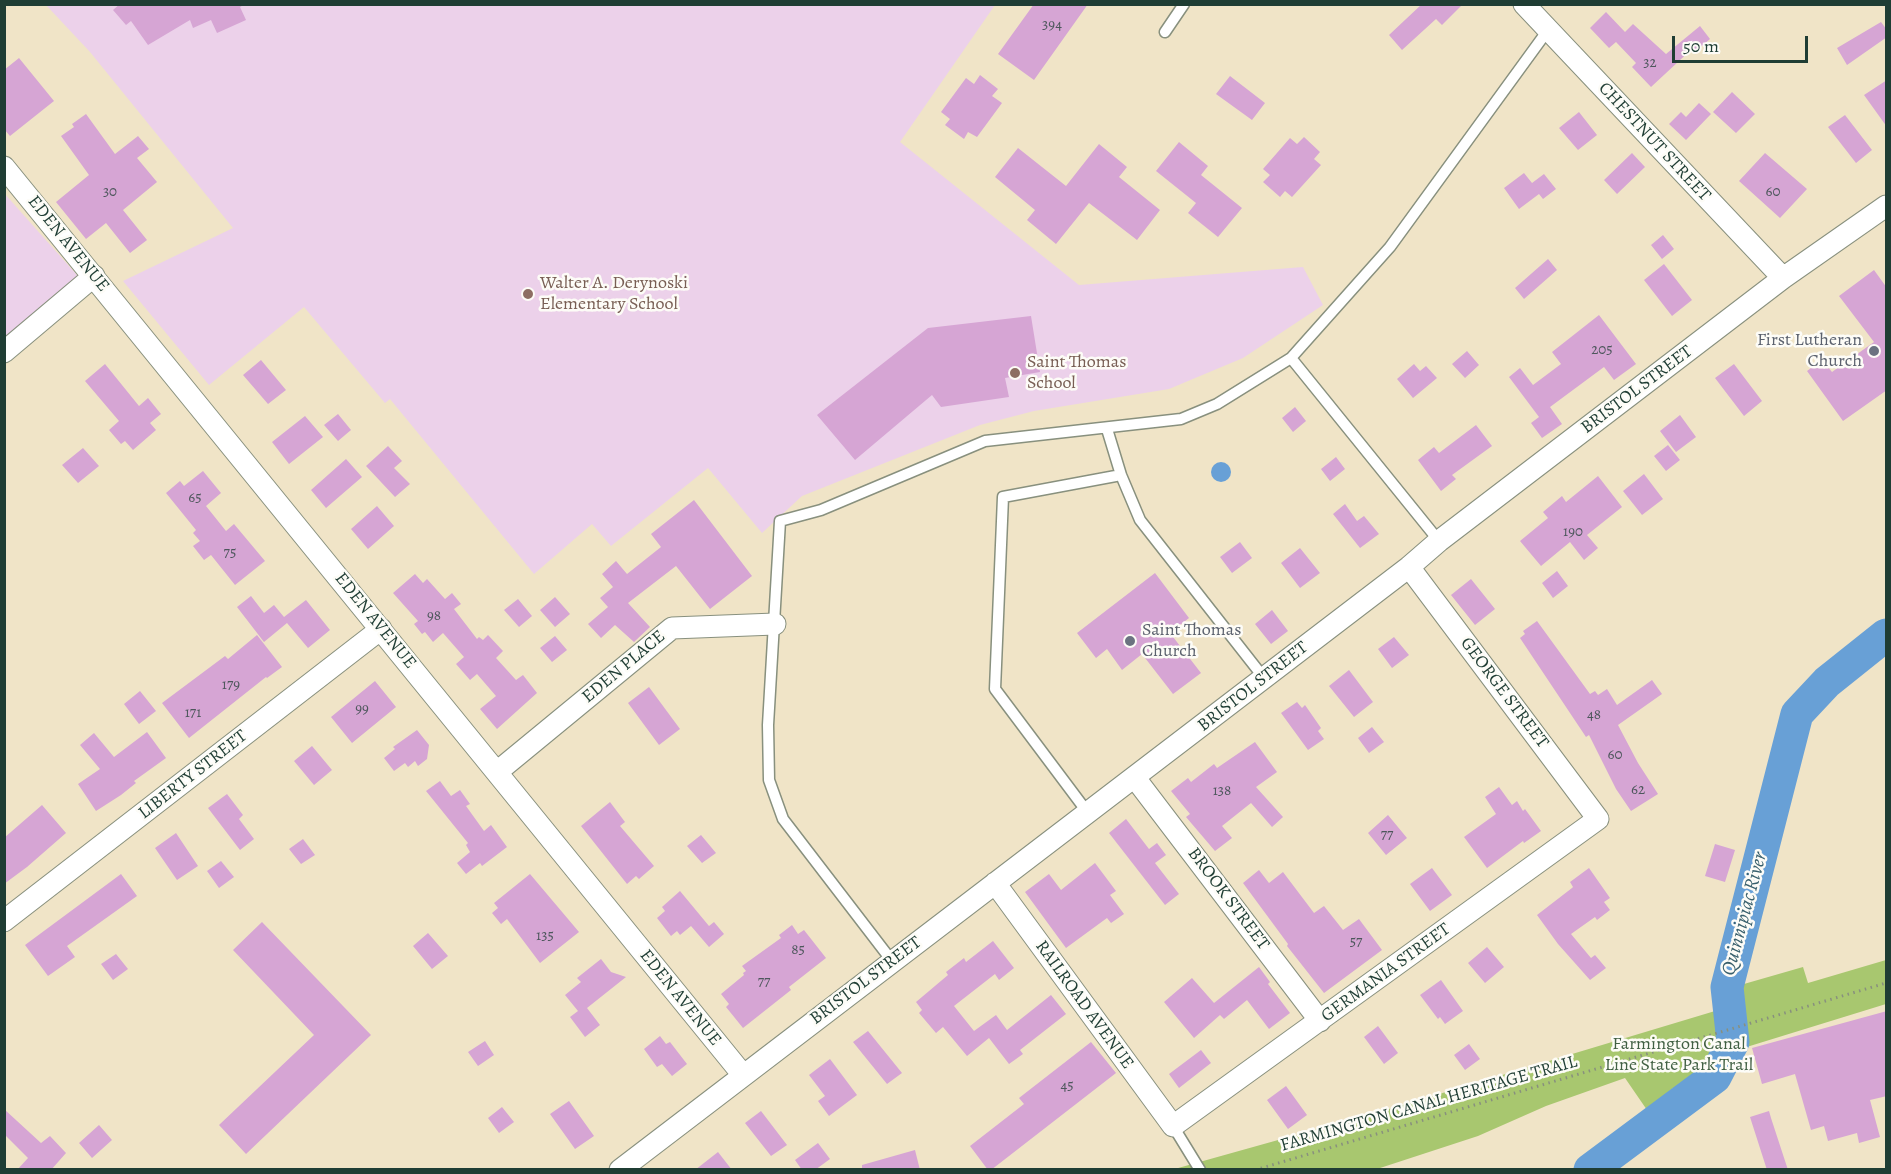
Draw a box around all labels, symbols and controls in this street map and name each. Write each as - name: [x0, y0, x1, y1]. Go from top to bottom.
- house number: 394: [1042, 16, 1062, 34]
- scale bar: [1675, 24, 1812, 62]
- text: 50 m: [1683, 34, 1719, 58]
- house number: 32: [1643, 54, 1657, 72]
- street label: CHESTNUT STREET: [1593, 78, 1715, 206]
- house number: 30: [103, 183, 117, 201]
- house number: 60: [1766, 183, 1780, 201]
- street label: EDEN AVENUE: [23, 191, 113, 297]
- place label: Walter A. Derynoski Elementary School: [540, 273, 688, 316]
- marker: Walter A. Derynoski Elementary School: [521, 287, 535, 301]
- place label: First Lutheran Church: [1757, 330, 1862, 372]
- street label: BRISTOL STREET: [1577, 341, 1697, 439]
- house number: 205: [1591, 341, 1613, 359]
- marker: First Lutheran Church: [1867, 344, 1881, 358]
- place label: Saint Thomas School: [1027, 352, 1126, 394]
- marker: Saint Thomas School: [1008, 366, 1022, 380]
- house number: 65: [188, 489, 202, 507]
- house number: 190: [1563, 523, 1583, 541]
- house number: 75: [224, 544, 236, 562]
- street label: EDEN AVENUE: [330, 568, 420, 674]
- house number: 98: [427, 607, 441, 625]
- place label: Saint Thomas Church: [1142, 620, 1241, 662]
- street label: EDEN PLACE: [578, 626, 670, 708]
- street label: GEORGE STREET: [1455, 633, 1553, 753]
- marker: Saint Thomas Church: [1123, 634, 1137, 648]
- street label: BRISTOL STREET: [1194, 637, 1312, 737]
- house number: 179: [222, 676, 240, 694]
- house number: 99: [355, 700, 369, 718]
- house number: 171: [185, 704, 201, 722]
- house number: 48: [1587, 706, 1601, 724]
- street label: LIBERTY STREET: [134, 726, 252, 824]
- house number: 60: [1608, 746, 1622, 764]
- house number: 62: [1631, 781, 1645, 799]
- house number: 138: [1213, 782, 1231, 800]
- house number: 77: [1381, 826, 1393, 844]
- street label: BROOK STREET: [1182, 843, 1274, 955]
- water label: Quinnipiac River: [1717, 850, 1773, 978]
- street label: GERMANIA STREET: [1317, 919, 1455, 1027]
- house number: 135: [536, 927, 554, 945]
- street label: BRISTOL STREET: [806, 932, 926, 1030]
- house number: 57: [1350, 933, 1362, 951]
- street label: RAILROAD AVENUE: [1030, 936, 1138, 1074]
- house number: 85: [791, 941, 805, 959]
- street label: EDEN AVENUE: [635, 945, 725, 1051]
- house number: 77: [758, 973, 770, 991]
- park label: Farmington Canal Line State Park Trail: [1605, 1034, 1753, 1076]
- street label: FARMINGTON CANAL HERITAGE TRAIL: [1278, 1051, 1580, 1157]
- house number: 45: [1060, 1077, 1074, 1095]

